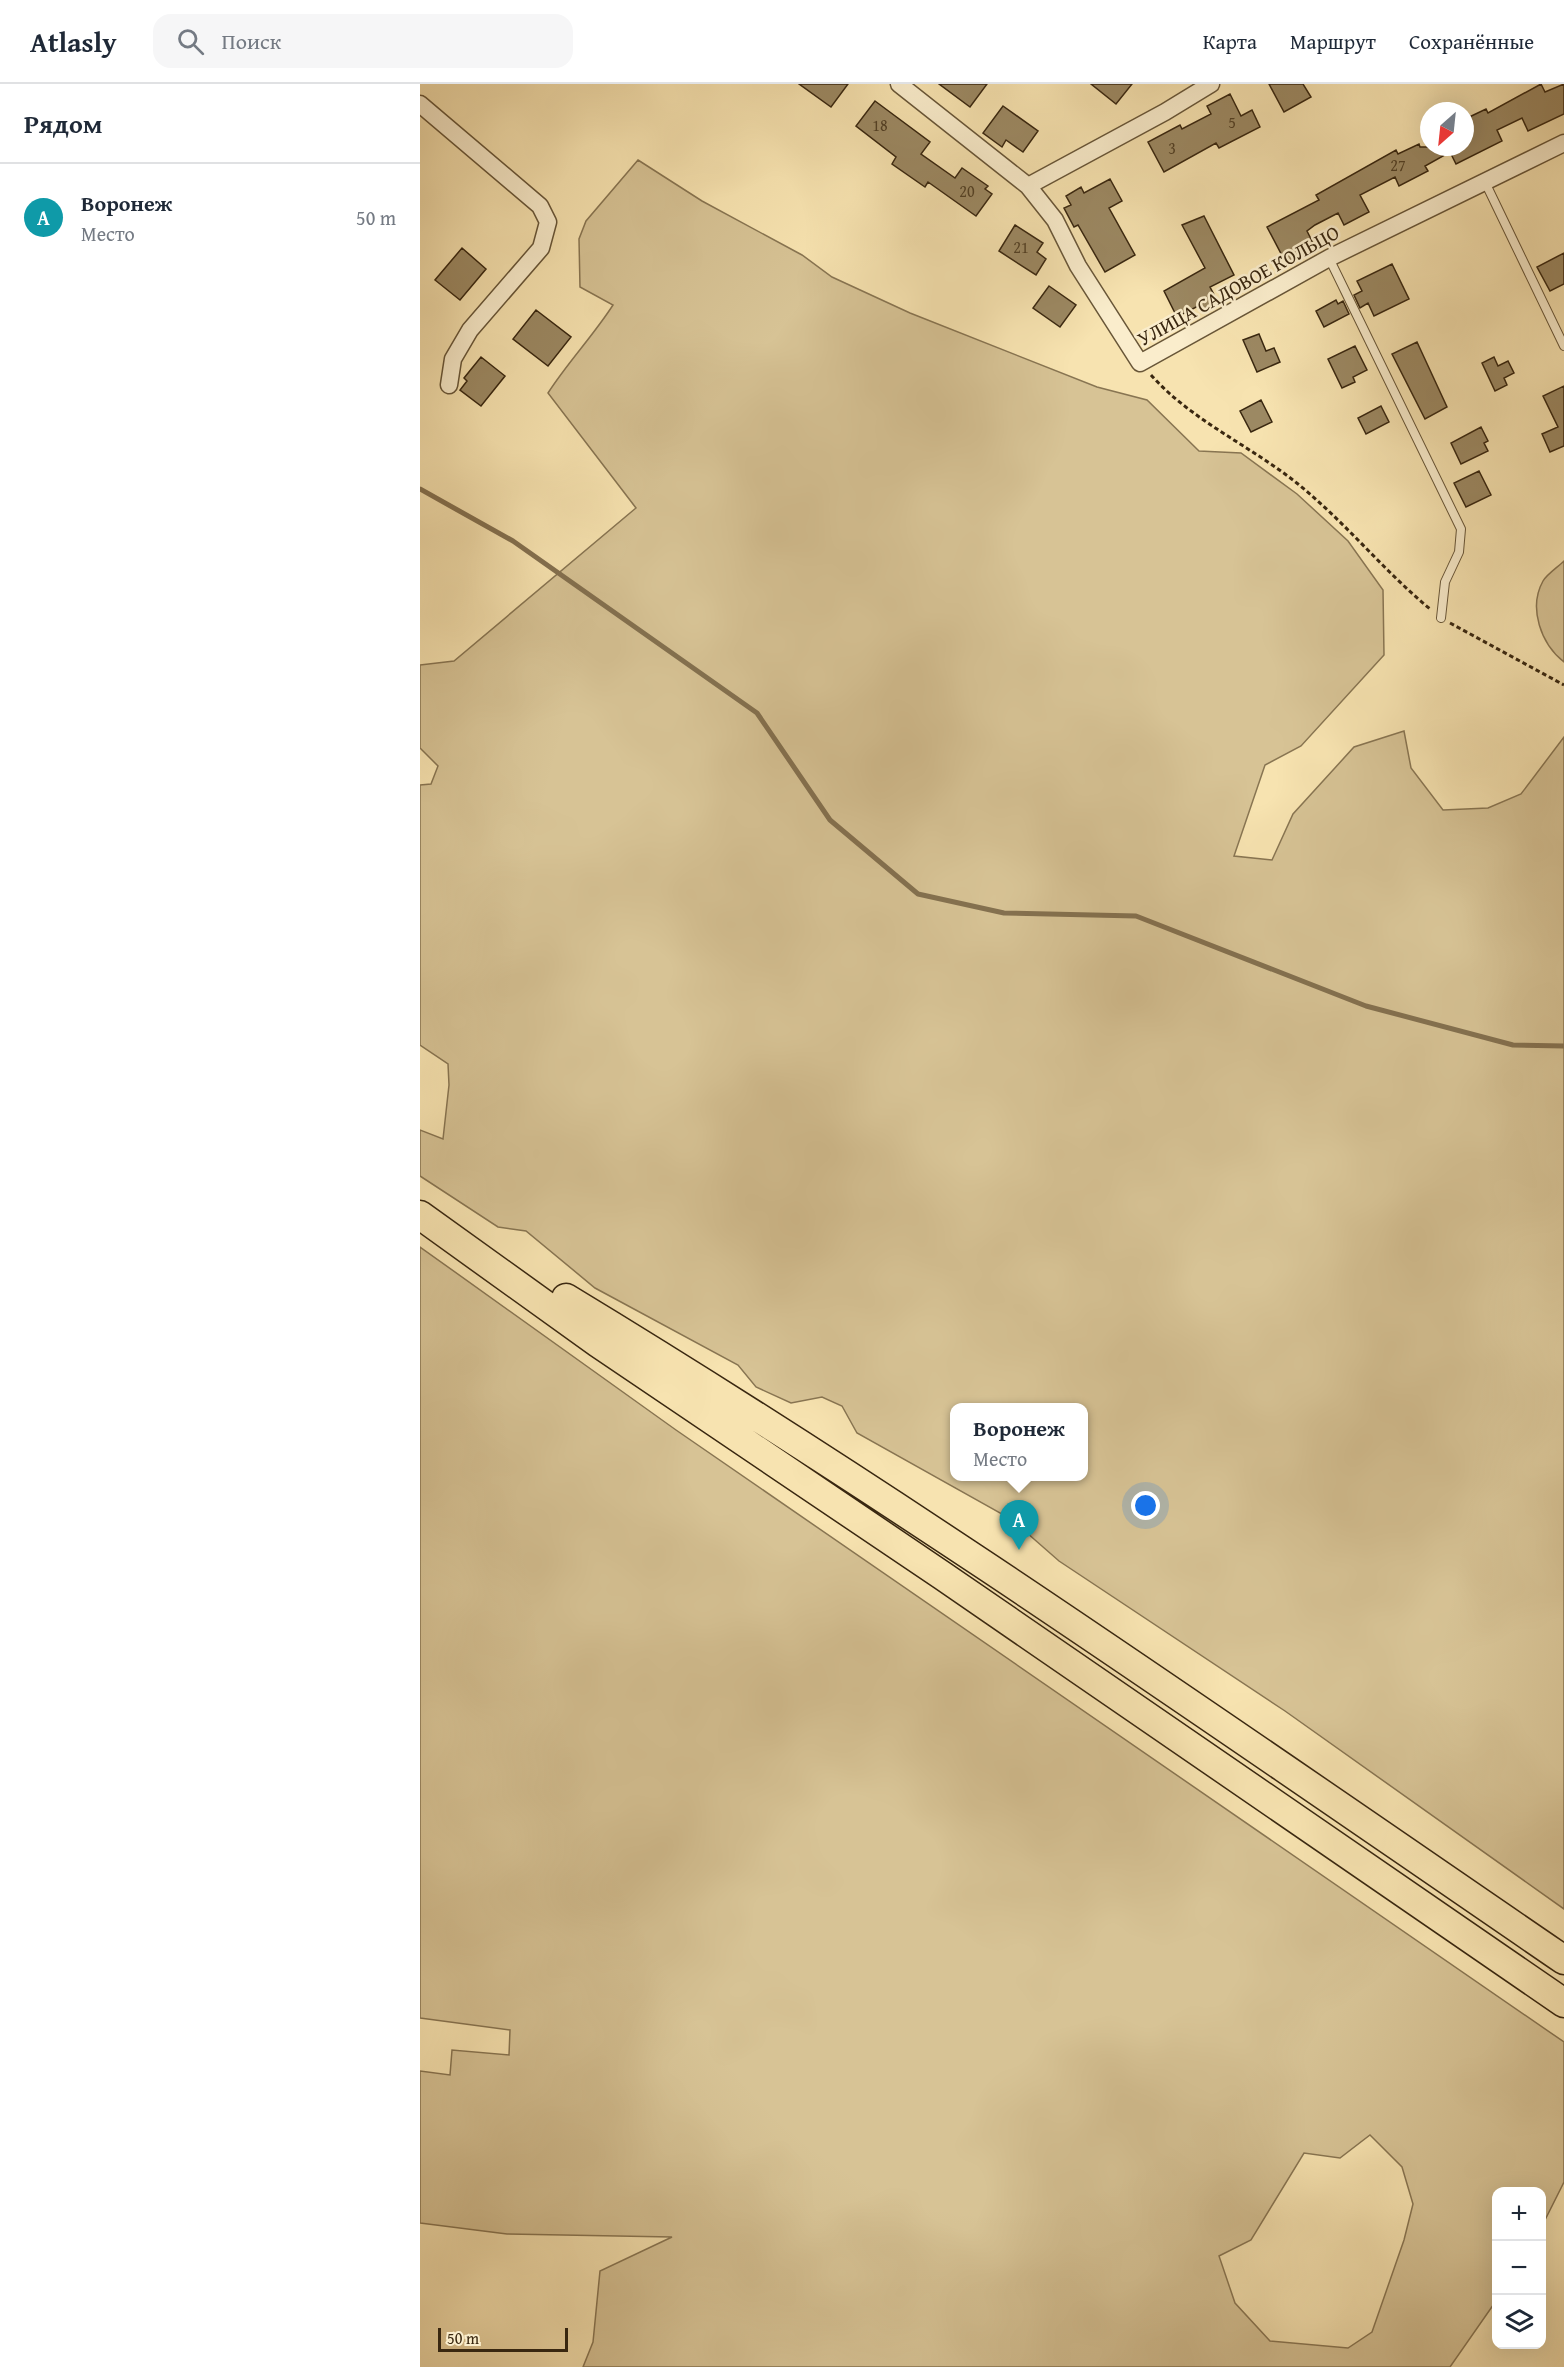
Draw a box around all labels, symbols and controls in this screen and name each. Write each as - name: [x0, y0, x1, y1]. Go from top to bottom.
- search box: [153, 14, 573, 68]
- text: Atlasly: [30, 21, 117, 62]
- icon: search: [174, 25, 207, 58]
- text: Поиск: [222, 25, 281, 57]
- text: Карта: [1203, 26, 1257, 57]
- text: Маршрут: [1290, 26, 1376, 57]
- text: Сохранённые: [1409, 26, 1534, 57]
- north arrow: [1420, 102, 1474, 156]
- text: Рядом: [24, 104, 102, 143]
- house number: 5: [1228, 110, 1236, 134]
- house number: 18: [872, 113, 888, 137]
- house number: 3: [1168, 136, 1176, 160]
- house number: 27: [1390, 153, 1406, 177]
- house number: 20: [959, 179, 975, 203]
- text: Воронеж: [81, 187, 172, 219]
- text: A: [37, 203, 50, 232]
- text: 50 m: [356, 203, 396, 232]
- street label: УЛИЦА САДОВОЕ КОЛЬЦО: [1132, 217, 1344, 353]
- text: Место: [81, 219, 135, 248]
- house number: 21: [1013, 235, 1029, 259]
- popup: [950, 1403, 1088, 1481]
- text: Воронеж: [973, 1412, 1065, 1444]
- text: Место: [973, 1444, 1027, 1473]
- your location: [1131, 1491, 1160, 1520]
- pin: A: [1000, 1500, 1038, 1550]
- map controls: [1492, 2187, 1546, 2349]
- button: +: [1492, 2187, 1546, 2241]
- button: −: [1492, 2241, 1546, 2295]
- button: layers: [1492, 2295, 1546, 2349]
- scale bar: [438, 2325, 568, 2352]
- text: 50 m: [447, 2326, 479, 2350]

